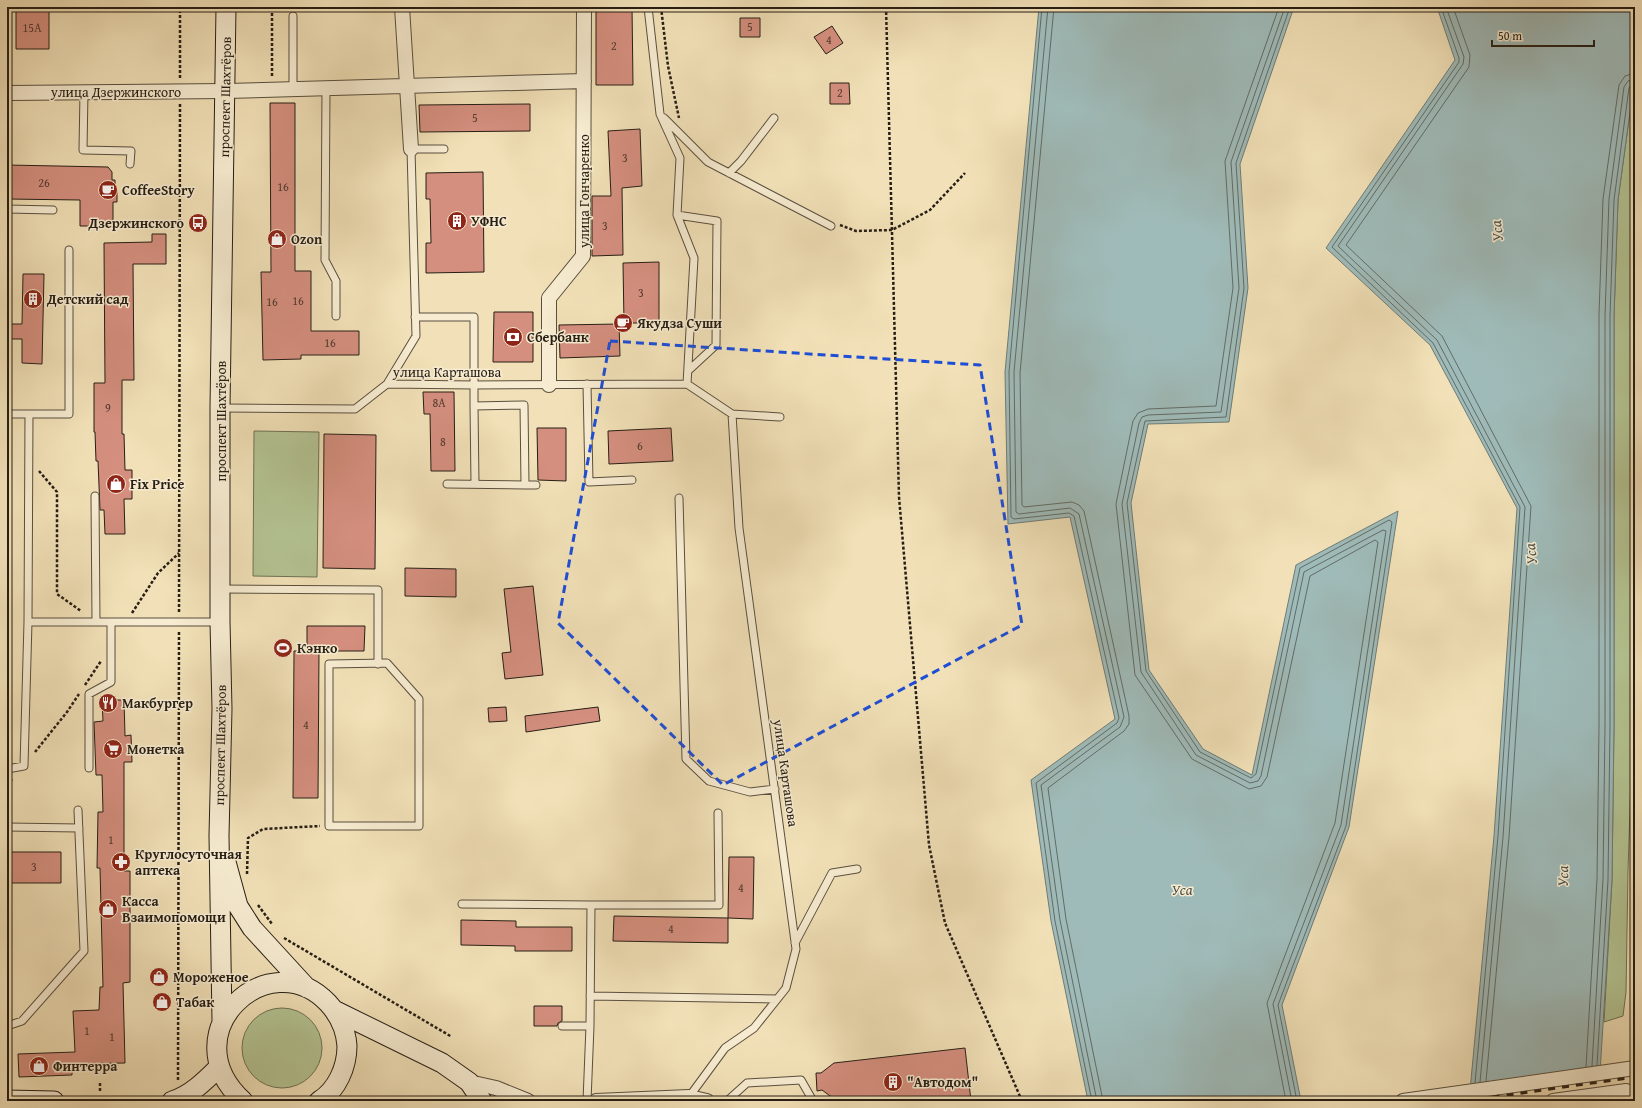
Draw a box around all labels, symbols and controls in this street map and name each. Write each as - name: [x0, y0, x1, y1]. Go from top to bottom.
- house number: 5: [747, 18, 753, 35]
- house number: 15А: [23, 19, 42, 36]
- scale bar: [1492, 22, 1594, 48]
- text: 50 m: [1498, 27, 1522, 44]
- house number: 4: [826, 31, 832, 48]
- street label: проспект Шахтёров: [214, 36, 236, 158]
- house number: 2: [611, 37, 617, 54]
- street label: улица Дзержинского: [50, 82, 181, 102]
- house number: 2: [837, 84, 843, 101]
- house number: 5: [472, 109, 478, 126]
- street label: улица Гончаренко: [574, 134, 594, 249]
- house number: 3: [622, 149, 628, 166]
- house number: 26: [38, 174, 50, 191]
- house number: 16: [277, 178, 289, 195]
- cafe icon: CoffeeStory: [97, 179, 119, 201]
- place label: CoffeeStory: [122, 180, 195, 200]
- building icon: УФНС: [446, 210, 468, 232]
- place label: УФНС: [471, 211, 507, 231]
- bus stop icon: Дзержинского: [187, 212, 209, 234]
- place label: Дзержинского: [88, 213, 185, 233]
- house number: 3: [602, 217, 608, 234]
- water label: Уса: [1485, 219, 1508, 243]
- shop icon: Ozon: [266, 228, 288, 250]
- place label: Ozon: [291, 229, 323, 249]
- house number: 3: [638, 284, 644, 301]
- building icon: Детский сад: [22, 288, 44, 310]
- place label: Детский сад: [46, 289, 129, 309]
- house number: 16: [292, 292, 304, 309]
- house number: 16: [266, 293, 278, 310]
- cafe icon: Якудза Суши: [612, 312, 634, 334]
- place label: Якудза Суши: [636, 313, 722, 333]
- bank icon: Сбербанк: [502, 326, 524, 348]
- place label: Сбербанк: [527, 327, 590, 347]
- house number: 16: [324, 334, 336, 351]
- street label: проспект Шахтёров: [211, 360, 231, 481]
- street label: улица Карташова: [392, 362, 502, 382]
- house number: 8А: [432, 394, 446, 411]
- house number: 9: [105, 399, 111, 416]
- house number: 8: [440, 433, 446, 450]
- house number: 6: [637, 437, 643, 454]
- shop icon: Fix Price: [105, 473, 127, 495]
- place label: Fix Price: [130, 474, 184, 494]
- water label: Уса: [1519, 542, 1542, 566]
- sports icon: Кэнко: [272, 637, 294, 659]
- place label: Кэнко: [297, 638, 338, 658]
- street label: проспект Шахтёров: [209, 684, 231, 806]
- restaurant icon: Макбургер: [97, 692, 119, 714]
- place label: Макбургер: [122, 693, 193, 713]
- house number: 4: [303, 716, 309, 733]
- street label: улица Карташова: [768, 717, 803, 828]
- supermarket icon: Монетка: [102, 738, 124, 760]
- place label: Монетка: [127, 739, 185, 759]
- house number: 1: [108, 831, 114, 848]
- place label: Круглосуточная аптека: [135, 844, 242, 880]
- pharmacy icon: Круглосуточная аптека: [110, 851, 132, 873]
- house number: 3: [31, 858, 37, 875]
- water label: Уса: [1552, 865, 1573, 887]
- house number: 4: [738, 879, 744, 896]
- water label: Уса: [1171, 879, 1193, 900]
- place label: Касса Взаимопомощи: [122, 891, 226, 927]
- shop icon: Касса Взаимопомощи: [97, 898, 119, 920]
- house number: 4: [668, 920, 674, 937]
- shop icon: Мороженое: [148, 966, 170, 988]
- place label: Мороженое: [173, 967, 249, 987]
- shop icon: Табак: [151, 991, 173, 1013]
- place label: Табак: [176, 992, 215, 1012]
- house number: 1: [84, 1022, 90, 1039]
- house number: 1: [109, 1028, 115, 1045]
- shop icon: Финтерра: [28, 1055, 50, 1077]
- place label: Финтерра: [53, 1056, 118, 1076]
- building icon: "Автодом": [882, 1071, 904, 1093]
- place label: "Автодом": [907, 1072, 978, 1092]

